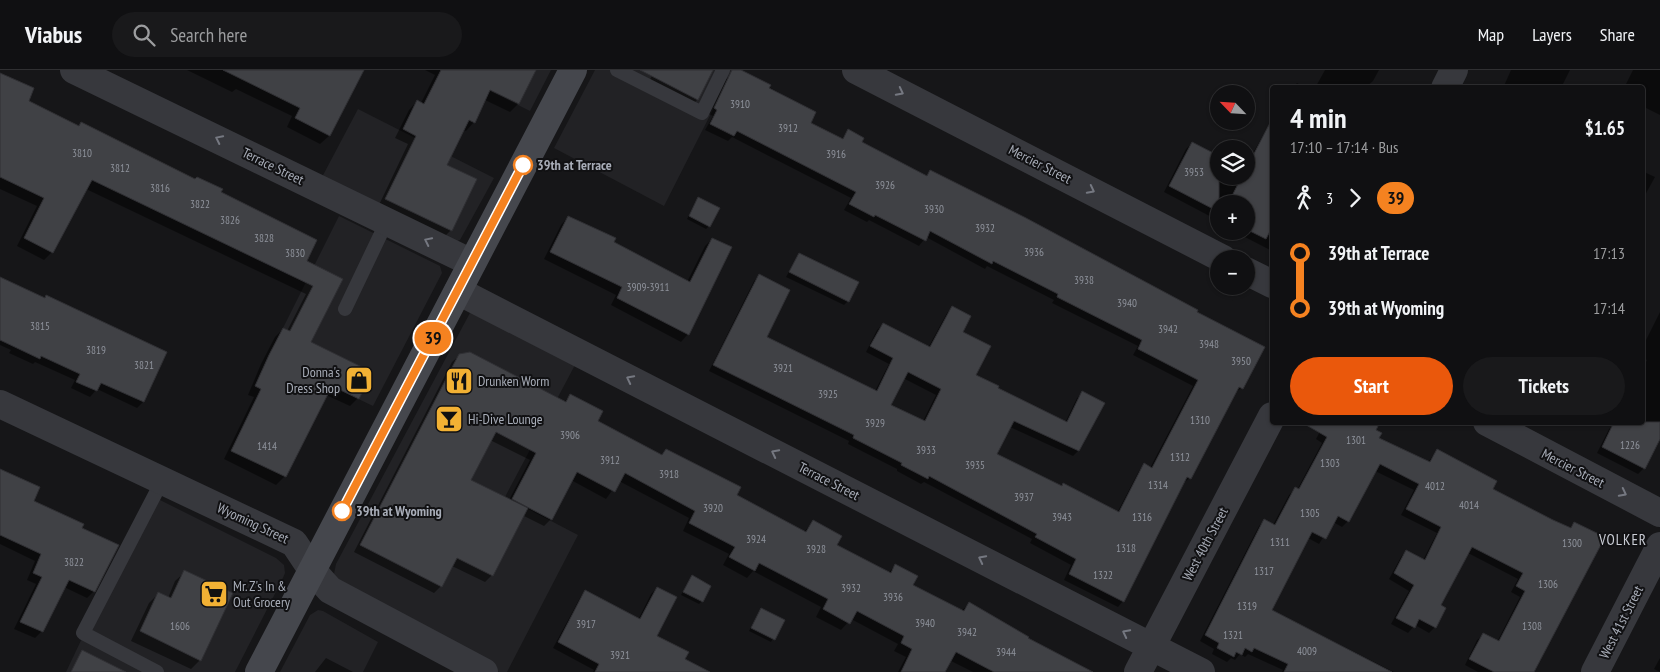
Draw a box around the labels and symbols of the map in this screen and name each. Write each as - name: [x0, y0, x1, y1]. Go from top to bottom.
- north arrow: [1210, 85, 1255, 130]
- one-way arrow: [895, 86, 904, 96]
- house number: 3910: [730, 97, 750, 111]
- house number: 3912: [778, 121, 798, 135]
- one-way arrow: [216, 135, 225, 145]
- street label: Mercier Street: [1006, 141, 1075, 188]
- street label: Terrace Street: [239, 143, 307, 189]
- house number: 3810: [72, 146, 92, 160]
- house number: 3916: [826, 147, 846, 161]
- marker: 39th at Terrace: [513, 155, 533, 175]
- place label: 39th at Terrace: [537, 156, 612, 174]
- house number: 3812: [110, 161, 130, 175]
- house number: 3953: [1184, 165, 1204, 179]
- house number: 3926: [875, 178, 895, 192]
- house number: 3816: [150, 181, 170, 195]
- one-way arrow: [1086, 184, 1095, 194]
- house number: 3822: [190, 197, 210, 211]
- house number: 3930: [924, 202, 944, 216]
- house number: 3826: [220, 213, 240, 227]
- house number: 3932: [975, 221, 995, 235]
- house number: 3828: [254, 231, 274, 245]
- one-way arrow: [424, 237, 433, 248]
- house number: 3936: [1024, 245, 1044, 259]
- house number: 3830: [285, 246, 305, 260]
- house number: 3938: [1074, 273, 1094, 287]
- house number: 3909-3911: [627, 280, 669, 294]
- house number: 3940: [1117, 296, 1137, 310]
- house number: 3815: [30, 319, 50, 333]
- line badge: 39: [410, 322, 456, 354]
- house number: 3942: [1158, 322, 1178, 336]
- house number: 3948: [1199, 337, 1219, 351]
- house number: 3819: [86, 343, 106, 357]
- house number: 3950: [1231, 354, 1251, 368]
- house number: 3821: [134, 358, 154, 372]
- house number: 3921: [773, 361, 793, 375]
- place label: Donna's Dress Shop: [286, 363, 340, 397]
- shop icon: Donna's Dress Shop: [344, 365, 374, 395]
- restaurant icon: Drunken Worm: [444, 366, 474, 396]
- place label: Drunken Worm: [478, 372, 549, 390]
- one-way arrow: [626, 375, 635, 385]
- house number: 3925: [818, 387, 838, 401]
- bar icon: Hi-Dive Lounge: [434, 404, 464, 434]
- place label: Hi-Dive Lounge: [468, 410, 543, 428]
- house number: 1310: [1190, 413, 1210, 427]
- house number: 3929: [865, 416, 885, 430]
- house number: 3906: [560, 428, 580, 442]
- house number: 1301: [1346, 433, 1366, 447]
- house number: 1226: [1620, 438, 1640, 452]
- house number: 1414: [257, 439, 277, 453]
- house number: 3933: [916, 443, 936, 457]
- street label: Mercier Street: [1539, 445, 1608, 492]
- one-way arrow: [771, 449, 780, 459]
- house number: 1312: [1170, 450, 1190, 464]
- house number: 3912: [600, 453, 620, 467]
- house number: 1303: [1320, 456, 1340, 470]
- street label: Terrace Street: [795, 458, 863, 504]
- house number: 3935: [965, 458, 985, 472]
- house number: 3918: [659, 467, 679, 481]
- house number: 1314: [1148, 478, 1168, 492]
- house number: 4012: [1425, 479, 1445, 493]
- one-way arrow: [1618, 487, 1627, 497]
- house number: 3937: [1014, 490, 1034, 504]
- house number: 4014: [1459, 498, 1479, 512]
- street label: Wyoming Street: [214, 499, 292, 547]
- marker: 39th at Wyoming: [332, 501, 352, 521]
- house number: 3920: [703, 501, 723, 515]
- place label: 39th at Wyoming: [356, 502, 442, 520]
- street label: West 40th Street: [1178, 504, 1232, 584]
- house number: 1305: [1300, 506, 1320, 520]
- house number: 3943: [1052, 510, 1072, 524]
- house number: 1316: [1132, 510, 1152, 524]
- district label: VOLKER: [1598, 530, 1647, 549]
- house number: 3924: [746, 532, 766, 546]
- house number: 1311: [1270, 535, 1290, 549]
- house number: 1300: [1562, 536, 1582, 550]
- house number: 1318: [1116, 541, 1136, 555]
- house number: 3928: [806, 542, 826, 556]
- house number: 3822: [64, 555, 84, 569]
- one-way arrow: [978, 555, 987, 565]
- house number: 1317: [1254, 564, 1274, 578]
- house number: 1322: [1093, 568, 1113, 582]
- place label: Mr. Z's In & Out Grocery: [233, 577, 291, 611]
- house number: 1306: [1538, 577, 1558, 591]
- supermarket icon: Mr. Z's In & Out Grocery: [199, 579, 229, 609]
- house number: 3932: [841, 581, 861, 595]
- street label: West 41st Street: [1595, 582, 1647, 661]
- house number: 3936: [883, 590, 903, 604]
- house number: 1319: [1237, 599, 1257, 613]
- house number: 3940: [915, 616, 935, 630]
- house number: 3917: [576, 617, 596, 631]
- house number: 1606: [170, 619, 190, 633]
- house number: 1308: [1522, 619, 1542, 633]
- house number: 3942: [957, 625, 977, 639]
- house number: 1321: [1223, 628, 1243, 642]
- one-way arrow: [1123, 629, 1132, 639]
- house number: 4009: [1297, 644, 1317, 658]
- house number: 3944: [996, 645, 1016, 659]
- house number: 3921: [610, 648, 630, 662]

